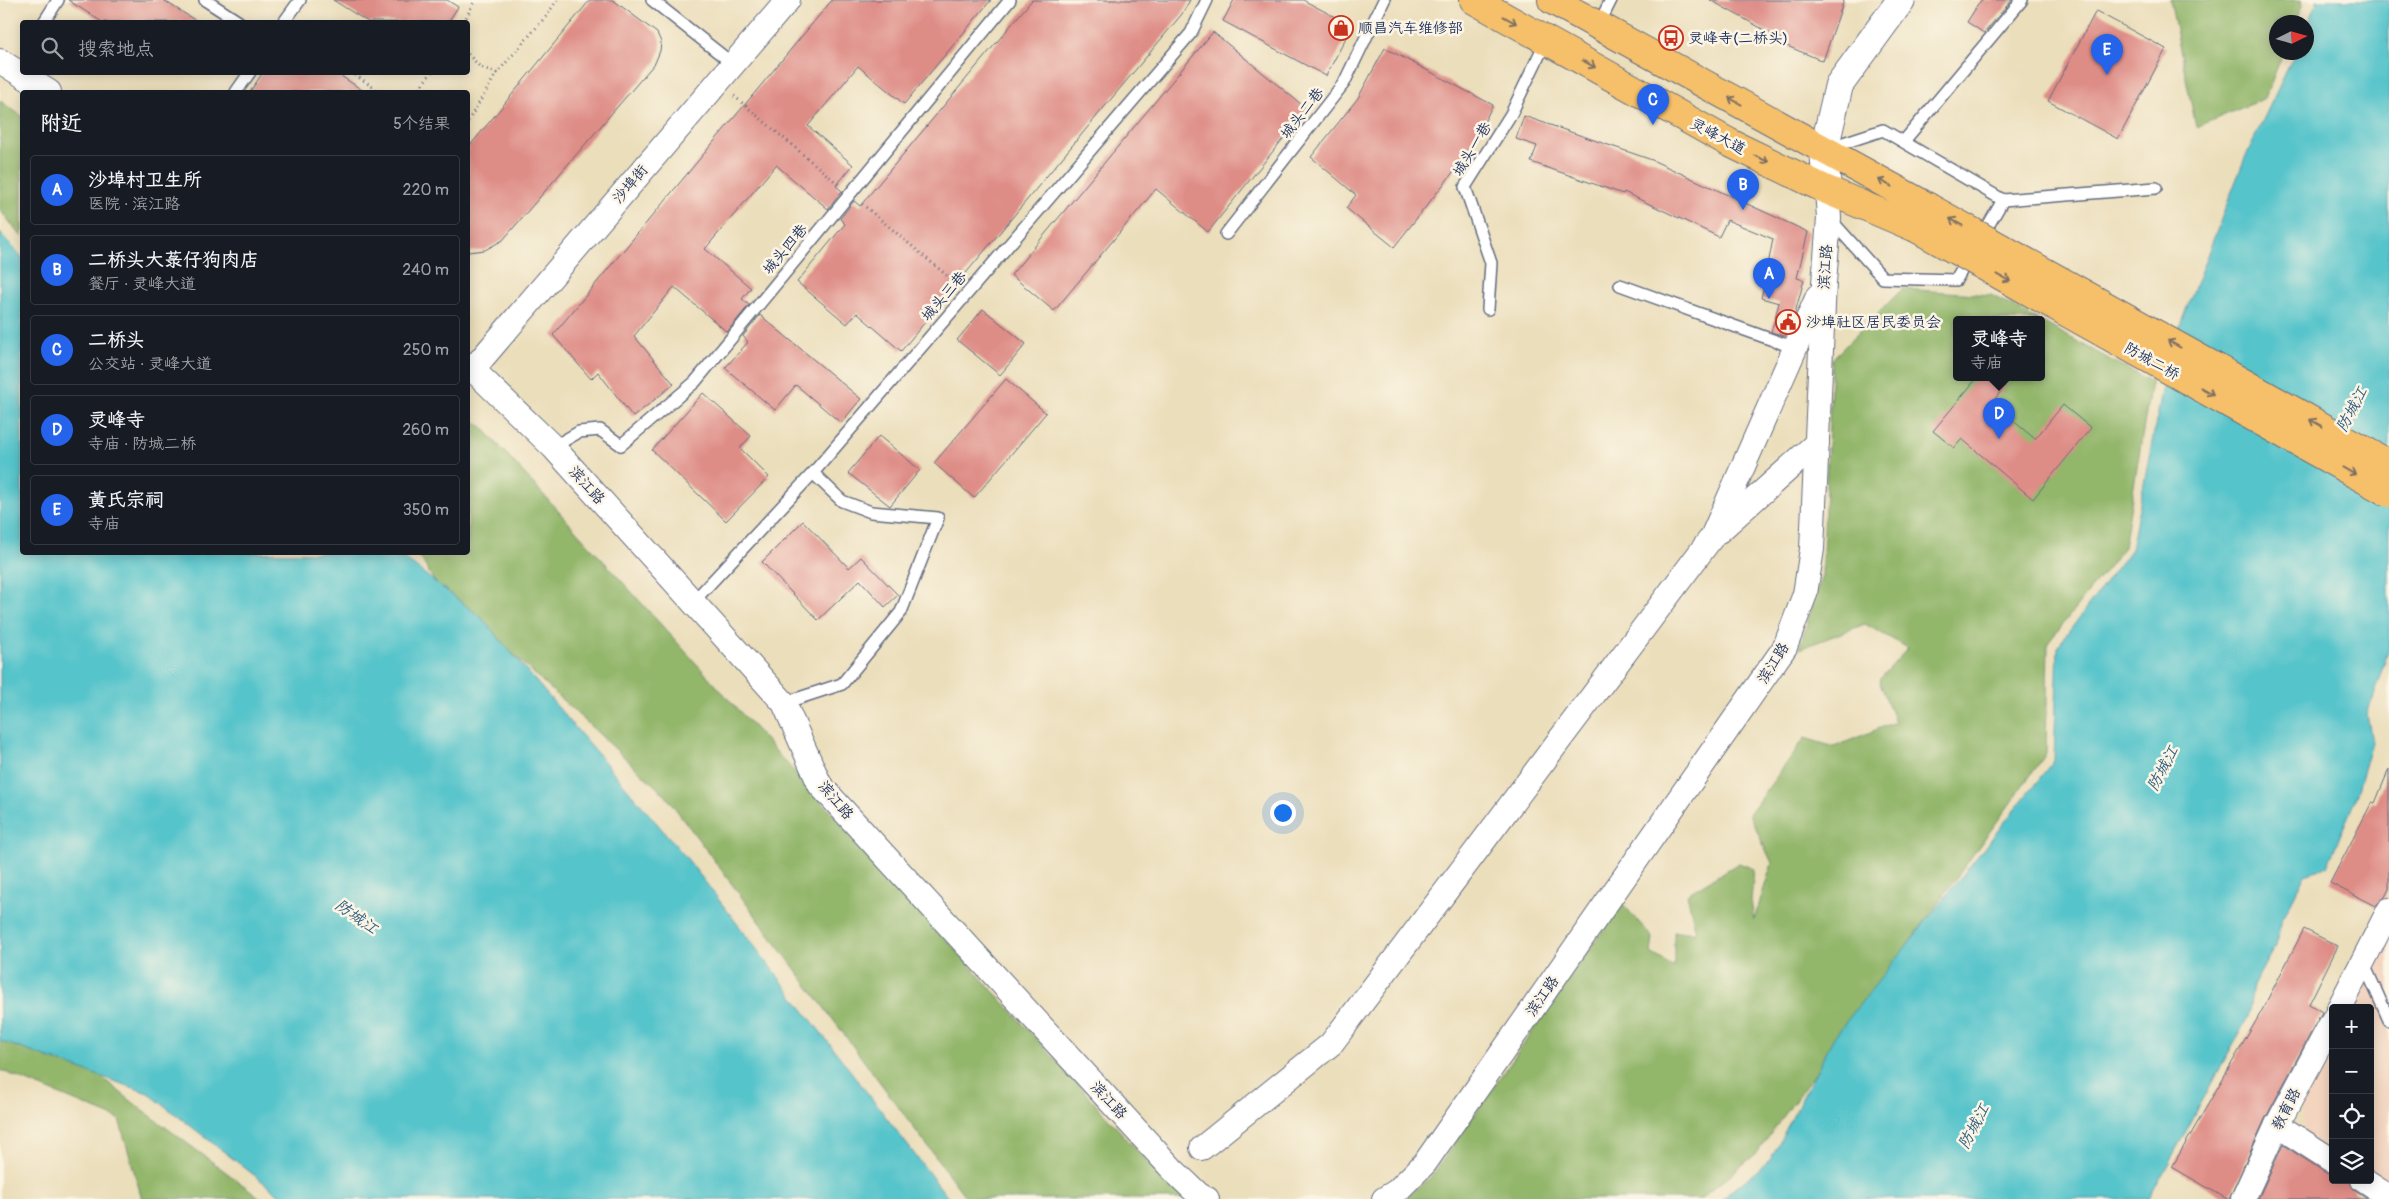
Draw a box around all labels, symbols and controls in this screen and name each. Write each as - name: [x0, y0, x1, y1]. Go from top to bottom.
- shop icon: 顺昌汽车维修部: [1328, 15, 1354, 41]
- north arrow: [2269, 15, 2314, 60]
- one-way arrow: [1503, 16, 1517, 26]
- place label: 顺昌汽车维修部: [1358, 19, 1463, 38]
- search box: [20, 20, 470, 75]
- bus stop icon: 灵峰寺(二桥头): [1658, 25, 1684, 51]
- place label: 灵峰寺(二桥头): [1688, 29, 1788, 48]
- icon: search: [38, 34, 66, 62]
- pin: E: [2091, 34, 2123, 75]
- text: 搜索地点: [78, 37, 154, 61]
- one-way arrow: [1581, 60, 1596, 70]
- street label: 城头二巷: [1276, 84, 1328, 143]
- pin: C: [1637, 84, 1669, 125]
- one-way arrow: [1728, 96, 1743, 105]
- text: 附近: [40, 110, 82, 137]
- text: 5个结果: [393, 114, 450, 134]
- street label: 灵峰大道: [1687, 114, 1749, 159]
- street label: 城头一巷: [1449, 119, 1496, 180]
- one-way arrow: [1754, 155, 1769, 164]
- street label: 沙埠街: [609, 161, 652, 208]
- text: 沙埠村卫生所: [88, 168, 202, 192]
- pin: B: [1727, 169, 1759, 210]
- one-way arrow: [1878, 178, 1893, 187]
- text: A: [52, 180, 62, 200]
- text: 220 m: [403, 180, 449, 200]
- text: 医院 · 滨江路: [88, 194, 180, 214]
- one-way arrow: [1948, 217, 1963, 227]
- street label: 城头四巷: [759, 220, 812, 278]
- street label: 滨江路: [1814, 244, 1837, 290]
- text: 二桥头大菉仔狗肉店: [88, 248, 259, 272]
- pin: A: [1753, 258, 1785, 299]
- text: B: [52, 260, 62, 280]
- text: 240 m: [402, 260, 449, 280]
- street label: 城头三巷: [918, 267, 971, 325]
- text: 餐厅 · 灵峰大道: [88, 274, 196, 294]
- one-way arrow: [1996, 274, 2011, 283]
- public building icon: 沙埠社区居民委员会: [1775, 309, 1801, 335]
- place label: 沙埠社区居民委员会: [1806, 313, 1941, 332]
- popup: [1953, 316, 2045, 381]
- text: 灵峰寺: [1970, 327, 2028, 351]
- text: 二桥头: [88, 328, 145, 352]
- street label: 防城二桥: [2121, 339, 2183, 384]
- one-way arrow: [2167, 339, 2182, 348]
- text: C: [52, 340, 62, 360]
- text: 250 m: [403, 340, 449, 360]
- text: 寺庙: [1970, 353, 2003, 373]
- text: 公交站 · 灵峰大道: [88, 354, 212, 374]
- water label: 防城江: [2332, 383, 2372, 435]
- one-way arrow: [2199, 387, 2213, 397]
- pin: D: [1983, 398, 2015, 439]
- text: 灵峰寺: [88, 408, 145, 432]
- one-way arrow: [2309, 418, 2324, 427]
- text: D: [52, 420, 62, 440]
- text: 260 m: [402, 420, 449, 440]
- text: 寺庙 · 防城二桥: [88, 434, 196, 454]
- street label: 滨江路: [565, 462, 609, 508]
- one-way arrow: [2341, 466, 2356, 476]
- text: 黄氏宗祠: [88, 488, 164, 512]
- text: E: [53, 500, 61, 520]
- text: 350 m: [403, 500, 449, 520]
- text: 寺庙: [88, 514, 120, 534]
- street label: 滨江路: [1753, 639, 1793, 687]
- water label: 防城江: [2143, 742, 2183, 794]
- street label: 滨江路: [814, 777, 857, 824]
- your location: [1270, 800, 1296, 826]
- water label: 防城江: [331, 895, 383, 939]
- street label: 滨江路: [1522, 972, 1563, 1020]
- map controls: [2329, 1004, 2374, 1184]
- button: +: [2329, 1004, 2374, 1049]
- button: −: [2329, 1049, 2374, 1094]
- street label: 滨江路: [1086, 1077, 1131, 1123]
- street label: 教育路: [2268, 1085, 2305, 1134]
- button: locate: [2329, 1094, 2374, 1139]
- water label: 防城江: [1954, 1100, 1994, 1152]
- button: layers: [2329, 1139, 2374, 1184]

